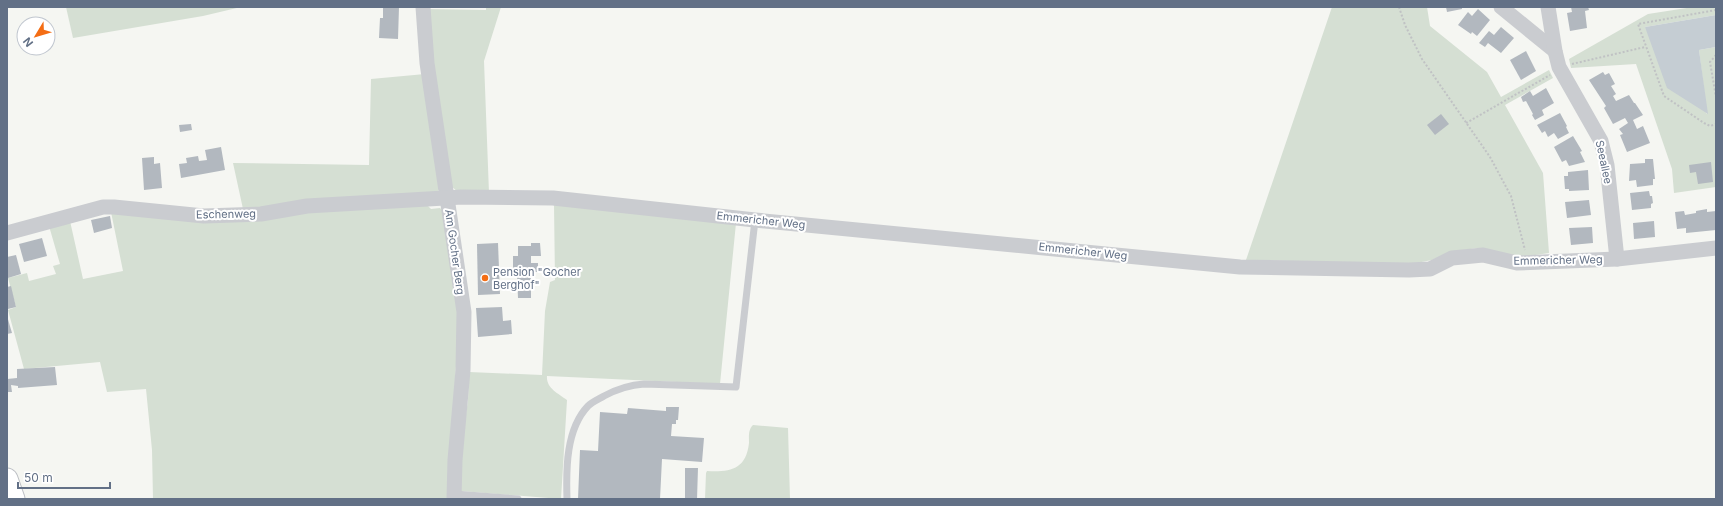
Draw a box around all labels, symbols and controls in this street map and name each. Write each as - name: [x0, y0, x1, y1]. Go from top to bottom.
- north arrow: [16, 16, 56, 56]
- text: N: [20, 35, 36, 50]
- street label: Seeallee: [1593, 139, 1615, 185]
- street label: Eschenweg: [196, 206, 256, 222]
- street label: Emmericher Weg: [716, 208, 806, 232]
- street label: Am Gocher Berg: [442, 209, 468, 295]
- street label: Emmericher Weg: [1038, 239, 1128, 263]
- street label: Emmericher Weg: [1513, 252, 1603, 268]
- place label: Pension "Gocher Berghof": [493, 265, 581, 292]
- marker: Pension "Gocher Berghof": [480, 273, 490, 283]
- scale bar: [18, 464, 110, 490]
- text: 50 m: [24, 470, 53, 485]

